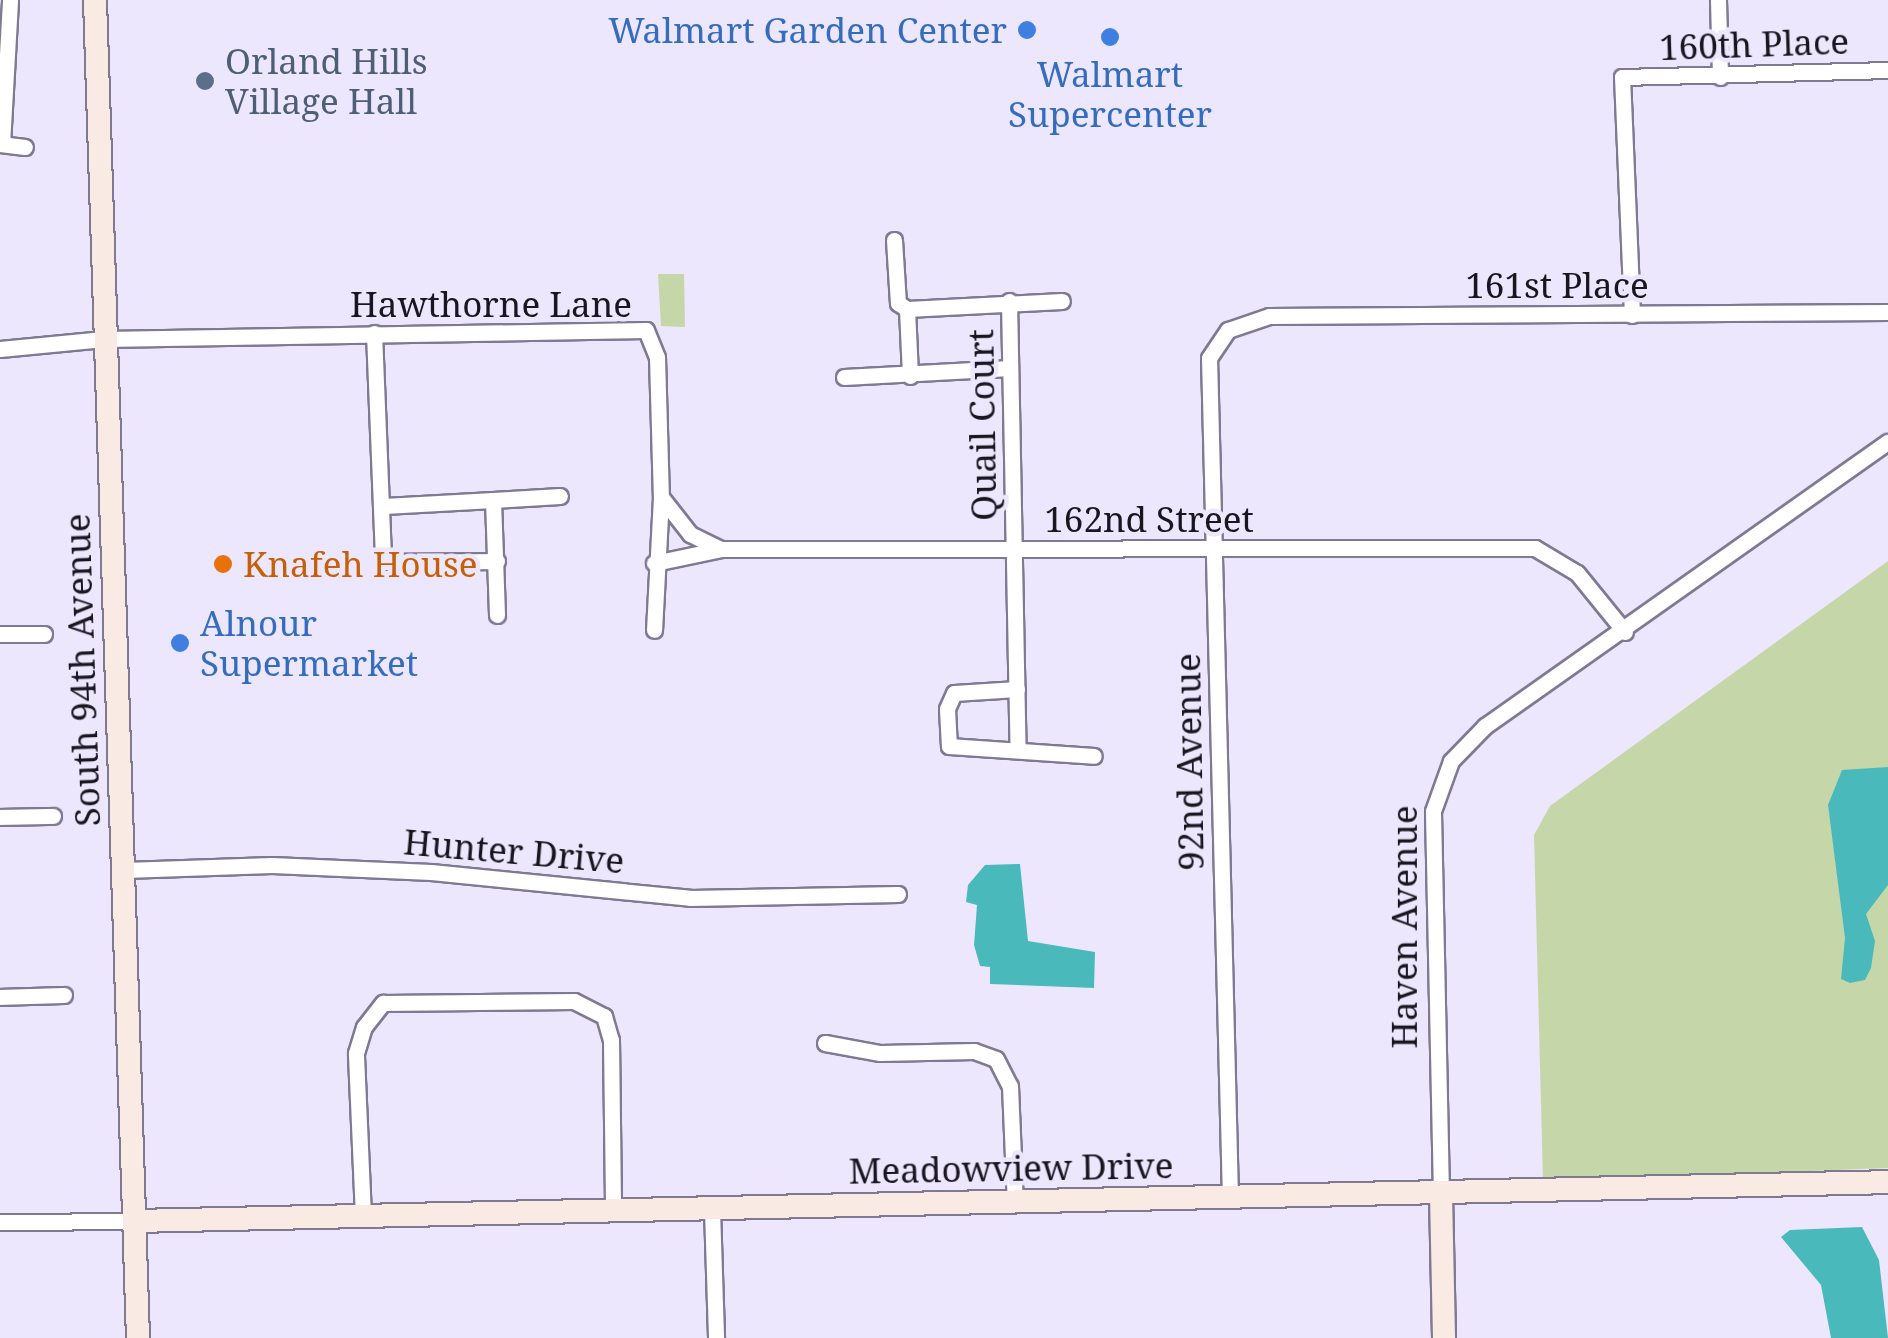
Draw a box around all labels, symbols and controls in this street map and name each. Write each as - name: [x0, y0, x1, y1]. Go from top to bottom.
- place label: Walmart Garden Center: [608, 9, 1007, 51]
- marker: Walmart Garden Center: [1016, 19, 1038, 41]
- street label: 160th Place: [1658, 20, 1850, 68]
- marker: Walmart Supercenter: [1099, 26, 1121, 48]
- place label: Orland Hills Village Hall: [225, 40, 428, 122]
- place label: Walmart Supercenter: [1008, 53, 1212, 135]
- marker: Orland Hills Village Hall: [194, 70, 216, 92]
- street label: 161st Place: [1465, 264, 1649, 306]
- street label: Hawthorne Lane: [350, 283, 632, 325]
- street label: Quail Court: [959, 329, 1005, 521]
- street label: 162nd Street: [1044, 498, 1254, 540]
- street label: South 94th Avenue: [56, 513, 108, 827]
- place label: Knafeh House: [243, 543, 477, 585]
- marker: Knafeh House: [212, 553, 234, 575]
- place label: Alnour Supermarket: [200, 602, 418, 684]
- marker: Alnour Supermarket: [169, 632, 191, 654]
- street label: 92nd Avenue: [1166, 653, 1212, 871]
- street label: Haven Avenue: [1383, 805, 1425, 1049]
- street label: Hunter Drive: [402, 820, 626, 882]
- street label: Meadowview Drive: [848, 1144, 1174, 1192]

